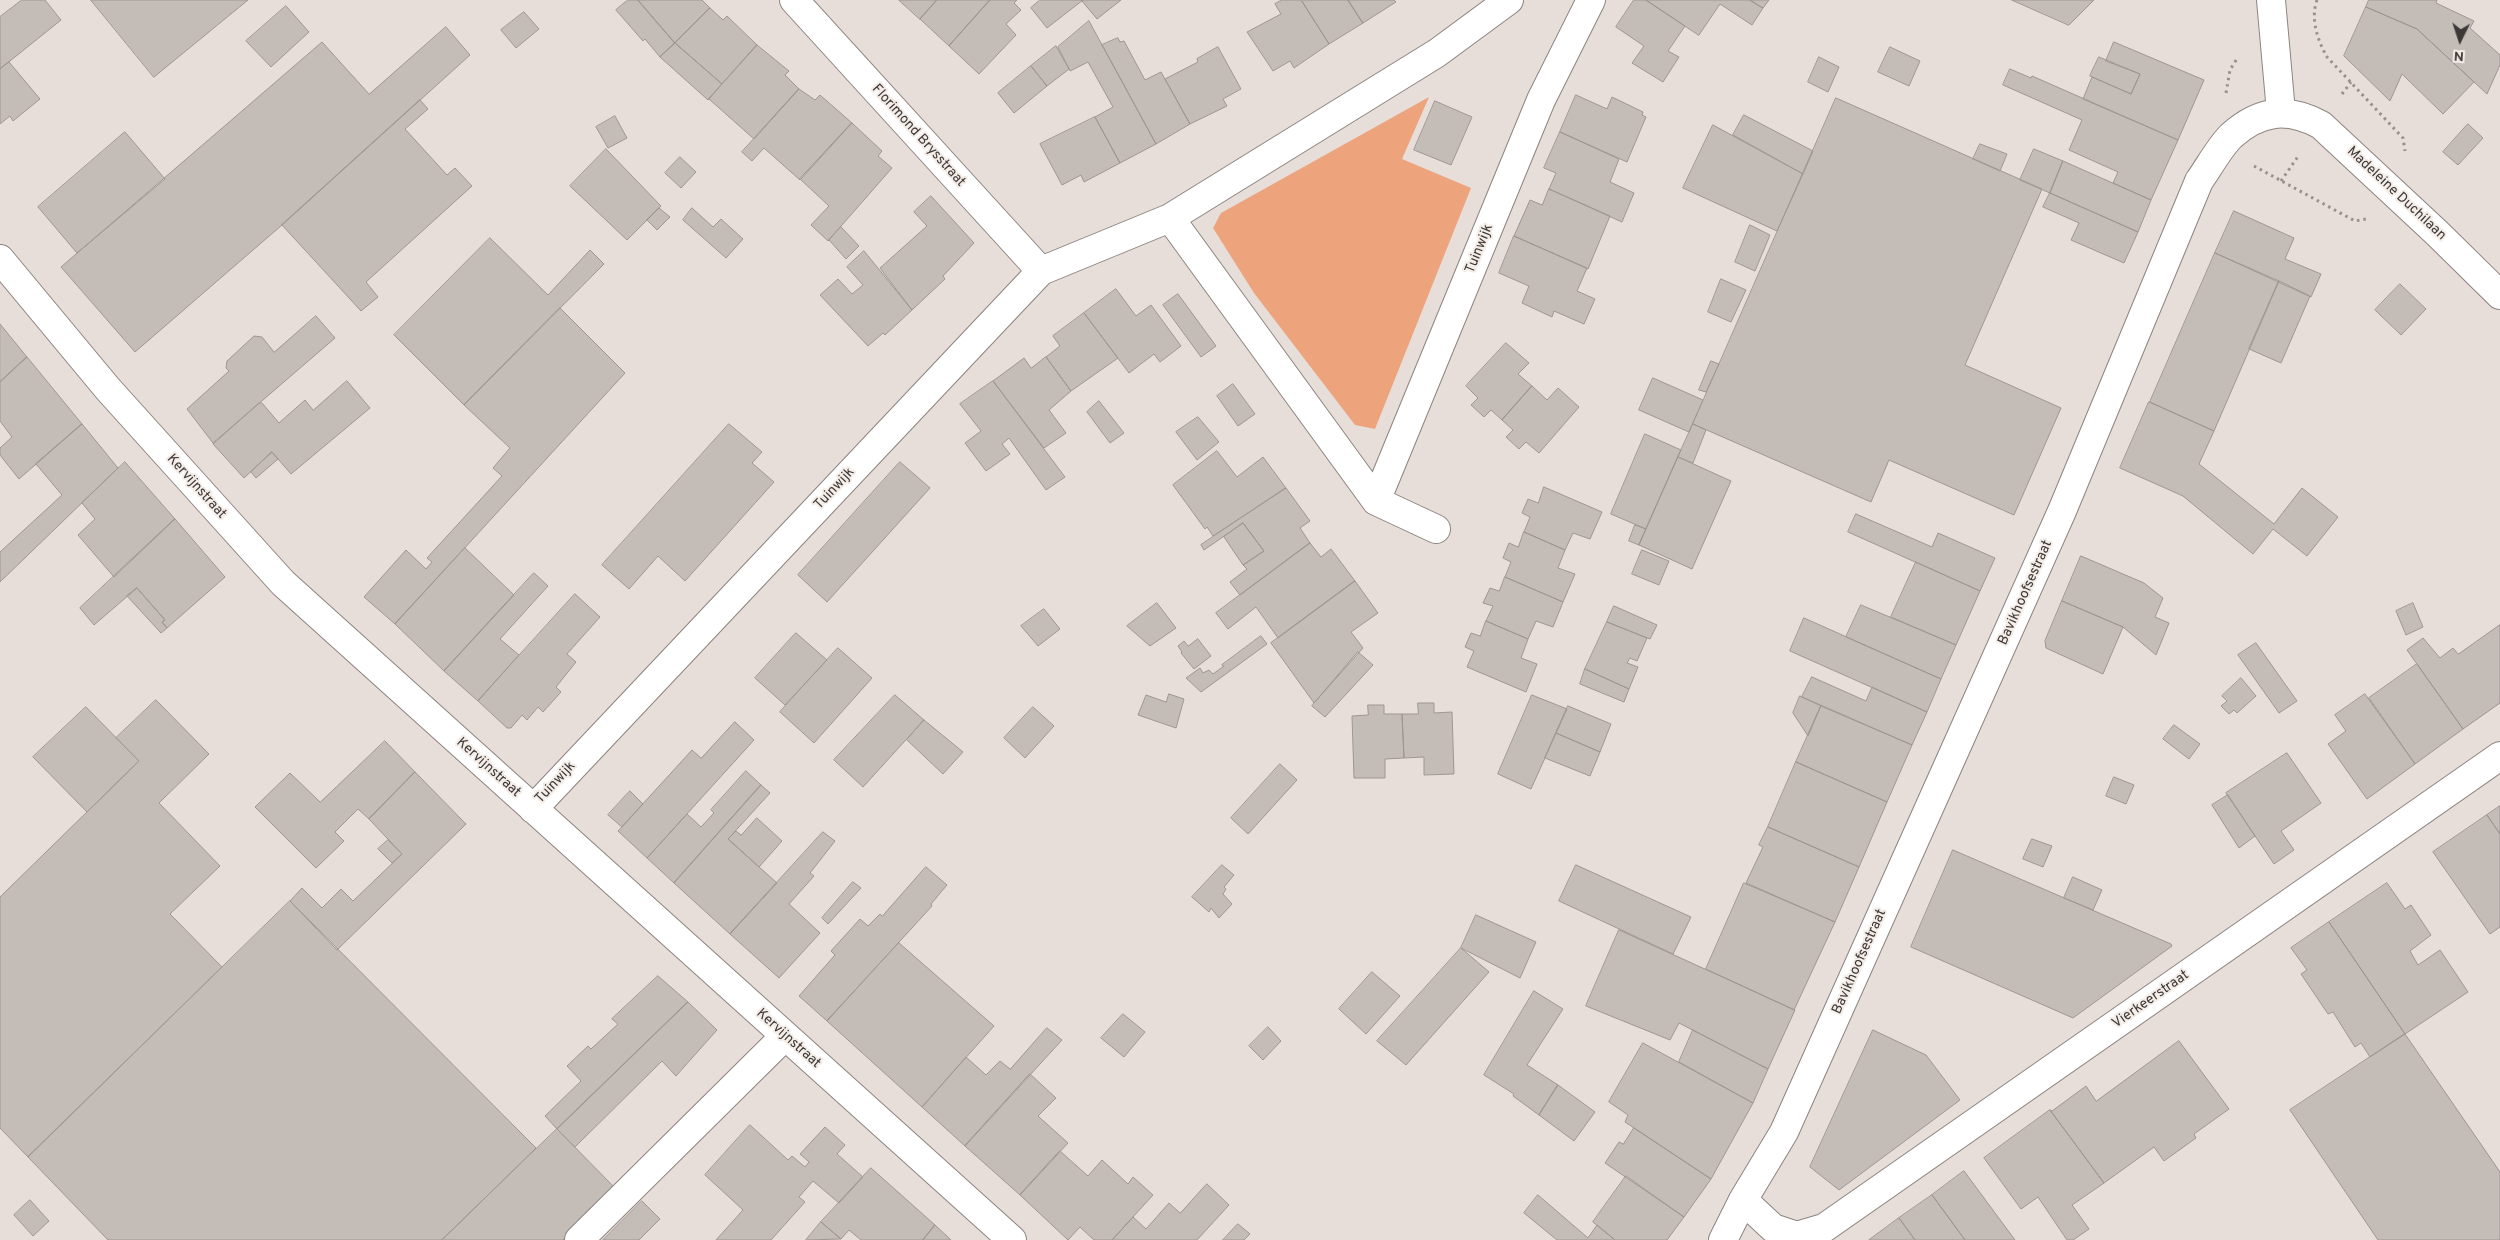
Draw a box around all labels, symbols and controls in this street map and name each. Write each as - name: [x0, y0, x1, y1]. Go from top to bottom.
- north arrow: [2435, 15, 2485, 65]
- text: N: [2453, 47, 2465, 64]
- street label: Florimond Brysstraat: [868, 81, 968, 191]
- street label: Madeleine Duchilaan: [2343, 144, 2449, 244]
- street label: Tuinwijk: [1463, 222, 1497, 276]
- street label: Kervijnstraat: [163, 451, 229, 523]
- street label: Tuinwijk: [811, 464, 859, 514]
- street label: Bavikhoofsestraat: [1995, 538, 2057, 648]
- street label: Kervijnstraat: [452, 735, 524, 801]
- street label: Tuinwijk: [532, 758, 580, 808]
- street label: Bavikhoofsestraat: [1829, 907, 1891, 1017]
- street label: Vierkeerstraat: [2109, 967, 2193, 1033]
- street label: Kervijnstraat: [752, 1006, 824, 1072]

